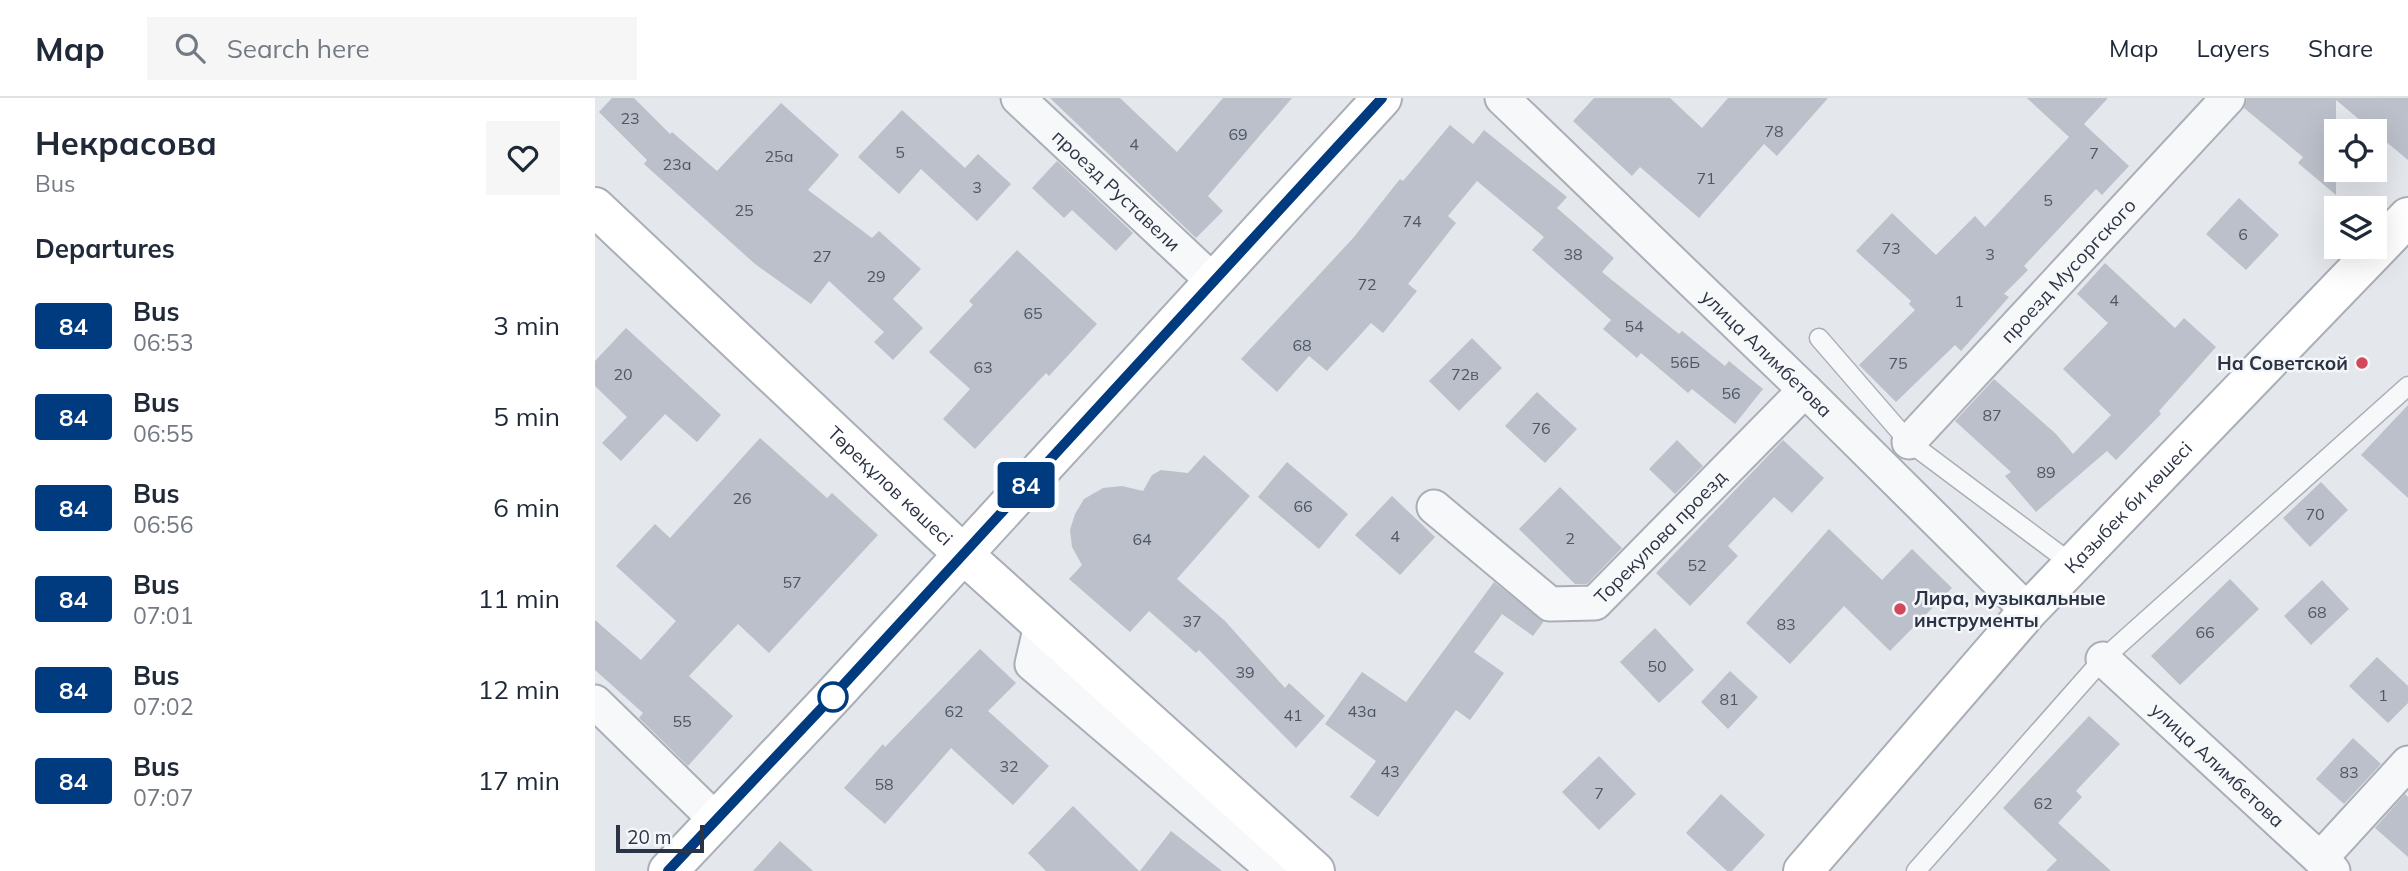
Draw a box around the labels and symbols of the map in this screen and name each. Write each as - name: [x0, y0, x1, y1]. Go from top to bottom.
- house number: 23: [620, 108, 640, 128]
- house number: 78: [1764, 121, 1784, 141]
- house number: 69: [1228, 124, 1248, 144]
- street label: проезд Руставели: [1047, 125, 1185, 256]
- house number: 4: [1129, 134, 1139, 154]
- house number: 5: [895, 142, 905, 162]
- house number: 7: [2089, 143, 2099, 163]
- house number: 25а: [765, 146, 793, 166]
- house number: 23а: [663, 154, 691, 174]
- house number: 71: [1696, 168, 1716, 188]
- house number: 3: [972, 177, 982, 197]
- house number: 5: [2043, 190, 2053, 210]
- street label: проезд Мусоргского: [1995, 193, 2141, 348]
- house number: 25: [734, 200, 754, 220]
- house number: 74: [1402, 211, 1422, 231]
- house number: 6: [2238, 224, 2248, 244]
- house number: 73: [1881, 238, 1901, 258]
- house number: 38: [1563, 244, 1583, 264]
- house number: 3: [1985, 244, 1995, 264]
- house number: 27: [812, 246, 832, 266]
- house number: 29: [866, 266, 886, 286]
- house number: 72: [1357, 274, 1377, 294]
- street label: улица Алимбетова: [1696, 285, 1837, 422]
- house number: 4: [2109, 290, 2119, 310]
- house number: 1: [1954, 291, 1964, 311]
- house number: 65: [1023, 303, 1043, 323]
- house number: 54: [1624, 316, 1644, 336]
- house number: 68: [1292, 335, 1312, 355]
- place label: На Советской: [2217, 351, 2348, 375]
- house number: 56Б: [1670, 352, 1700, 372]
- house number: 75: [1888, 353, 1908, 373]
- marker: На Советской: [2354, 355, 2370, 371]
- house number: 63: [973, 357, 993, 377]
- house number: 20: [613, 364, 633, 384]
- house number: 72в: [1451, 364, 1479, 384]
- house number: 56: [1721, 383, 1741, 403]
- house number: 87: [1982, 405, 2002, 425]
- house number: 76: [1531, 418, 1551, 438]
- street label: Төреқұлов көшесі: [823, 421, 958, 550]
- street label: Қазыбек би көшесі: [2059, 436, 2197, 578]
- line badge: 84: [995, 462, 1057, 508]
- house number: 89: [2036, 462, 2056, 482]
- street label: Торекулова проезд: [1589, 465, 1732, 609]
- house number: 26: [732, 488, 752, 508]
- house number: 66: [1293, 496, 1313, 516]
- house number: 70: [2305, 504, 2325, 524]
- house number: 4: [1390, 526, 1400, 546]
- house number: 2: [1565, 528, 1575, 548]
- house number: 64: [1132, 529, 1152, 549]
- house number: 52: [1687, 555, 1707, 575]
- house number: 57: [782, 572, 802, 592]
- place label: Лира, музыкальные инструменты: [1914, 586, 2106, 632]
- marker: Лира, музыкальные инструменты: [1892, 601, 1908, 617]
- house number: 68: [2307, 602, 2327, 622]
- house number: 37: [1182, 611, 1202, 631]
- house number: 83: [1776, 614, 1796, 634]
- house number: 66: [2195, 622, 2215, 642]
- house number: 50: [1647, 656, 1667, 676]
- house number: 39: [1235, 662, 1255, 682]
- unlabelled marker: [818, 682, 848, 712]
- house number: 1: [2378, 685, 2388, 705]
- house number: 81: [1719, 689, 1739, 709]
- street label: улица Алимбетова: [2146, 697, 2289, 832]
- house number: 62: [944, 701, 964, 721]
- house number: 43а: [1348, 701, 1376, 721]
- house number: 41: [1283, 705, 1303, 725]
- house number: 55: [672, 711, 692, 731]
- house number: 32: [999, 756, 1019, 776]
- house number: 43: [1380, 761, 1400, 781]
- house number: 83: [2339, 762, 2359, 782]
- house number: 58: [874, 774, 894, 794]
- house number: 7: [1594, 783, 1604, 803]
- house number: 62: [2033, 793, 2053, 813]
- scale bar: [616, 822, 703, 854]

